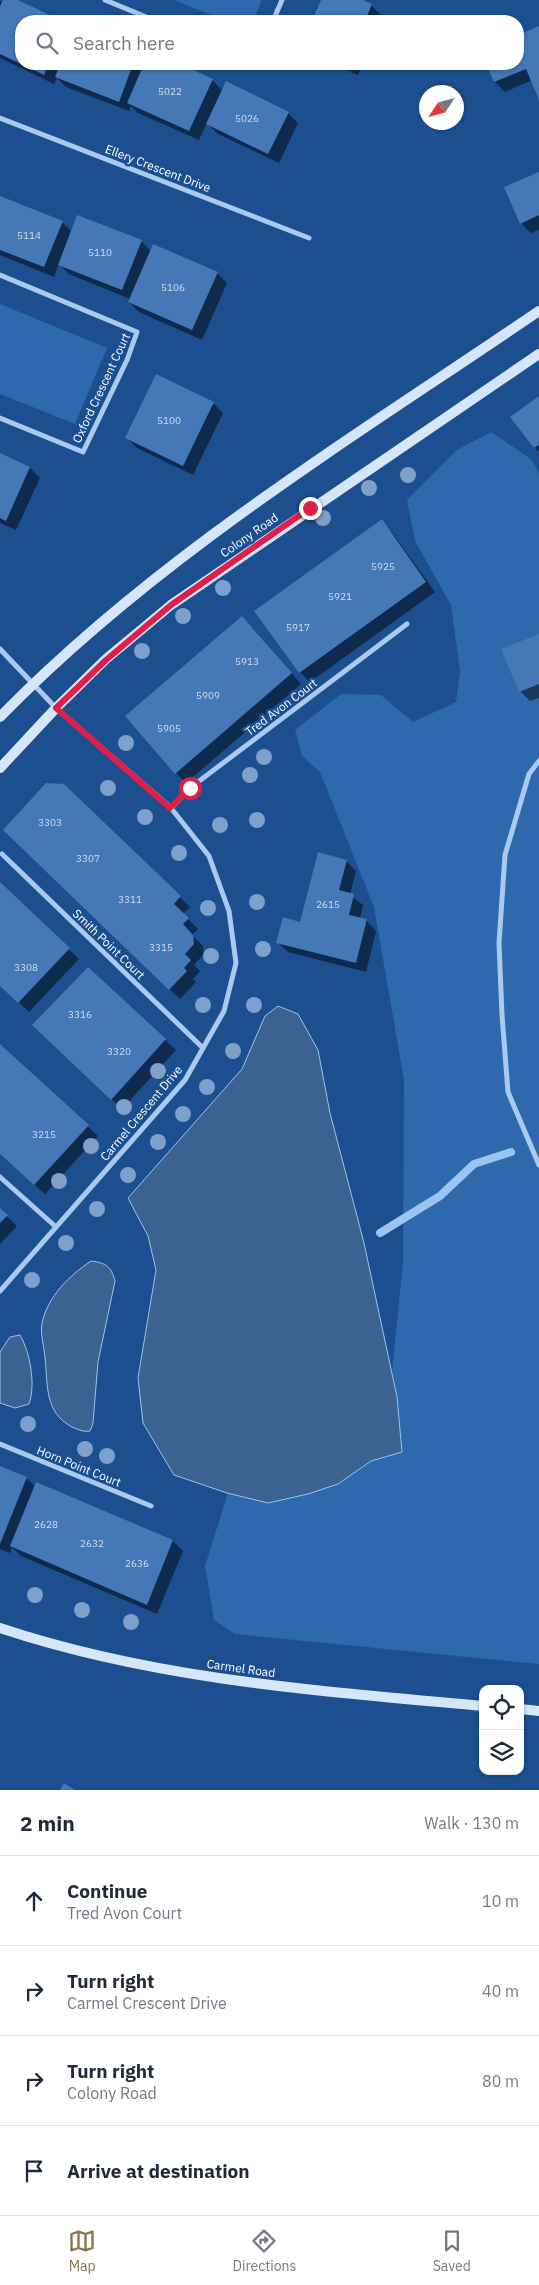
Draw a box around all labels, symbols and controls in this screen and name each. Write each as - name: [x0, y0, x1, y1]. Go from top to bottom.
- search box: [15, 15, 524, 70]
- icon: search: [33, 29, 61, 57]
- text: Search here: [73, 31, 175, 55]
- house number: 5022: [158, 85, 182, 98]
- north arrow: [419, 85, 464, 130]
- house number: 5026: [235, 112, 259, 125]
- street label: Ellery Crescent Drive: [103, 141, 213, 195]
- house number: 5114: [17, 229, 41, 242]
- house number: 5110: [88, 246, 112, 259]
- house number: 5106: [161, 281, 185, 294]
- street label: Oxford Crescent Court: [69, 331, 133, 445]
- house number: 5100: [157, 414, 181, 427]
- route end: [299, 497, 322, 520]
- street label: Colony Road: [217, 510, 281, 560]
- house number: 5925: [371, 560, 395, 573]
- house number: 5921: [328, 590, 352, 603]
- house number: 5917: [286, 621, 310, 634]
- house number: 5913: [235, 655, 259, 668]
- street label: Tred Avon Court: [242, 675, 320, 739]
- house number: 5909: [196, 689, 220, 702]
- house number: 5905: [157, 722, 181, 735]
- route start: [179, 777, 202, 800]
- house number: 3303: [38, 816, 62, 829]
- house number: 3307: [76, 852, 100, 865]
- house number: 3311: [118, 893, 142, 906]
- house number: 2615: [316, 898, 340, 911]
- street label: Smith Point Court: [70, 906, 148, 982]
- house number: 3315: [149, 941, 173, 954]
- house number: 3308: [14, 961, 38, 974]
- house number: 3316: [68, 1008, 92, 1021]
- house number: 3320: [107, 1045, 131, 1058]
- street label: Carmel Crescent Drive: [97, 1062, 186, 1164]
- house number: 3215: [32, 1128, 56, 1141]
- street label: Horn Point Court: [35, 1442, 123, 1490]
- house number: 2628: [34, 1518, 58, 1531]
- house number: 2632: [80, 1537, 104, 1550]
- house number: 2636: [125, 1557, 149, 1570]
- street label: Carmel Road: [206, 1656, 276, 1680]
- map controls: [479, 1685, 524, 1775]
- button: locate: [479, 1685, 524, 1730]
- button: layers: [479, 1730, 524, 1775]
- text: 2 min: [20, 1809, 75, 1837]
- text: Walk · 130 m: [424, 1813, 519, 1833]
- text: Continue: [67, 1879, 147, 1903]
- icon: ahead: [20, 1887, 48, 1915]
- text: 10 m: [482, 1891, 519, 1911]
- text: Tred Avon Court: [67, 1903, 182, 1923]
- text: Turn right: [67, 1969, 154, 1993]
- icon: right: [20, 1977, 48, 2005]
- text: 40 m: [482, 1981, 519, 2001]
- text: Carmel Crescent Drive: [67, 1993, 227, 2013]
- text: Turn right: [67, 2059, 154, 2083]
- icon: right: [20, 2067, 48, 2095]
- text: 80 m: [482, 2071, 519, 2091]
- text: Colony Road: [67, 2083, 157, 2103]
- icon: arrive: [20, 2157, 48, 2185]
- text: Arrive at destination: [67, 2159, 250, 2183]
- tab: Map: [68, 2227, 96, 2275]
- tab: Directions: [233, 2227, 296, 2275]
- tab: Saved: [433, 2227, 471, 2275]

